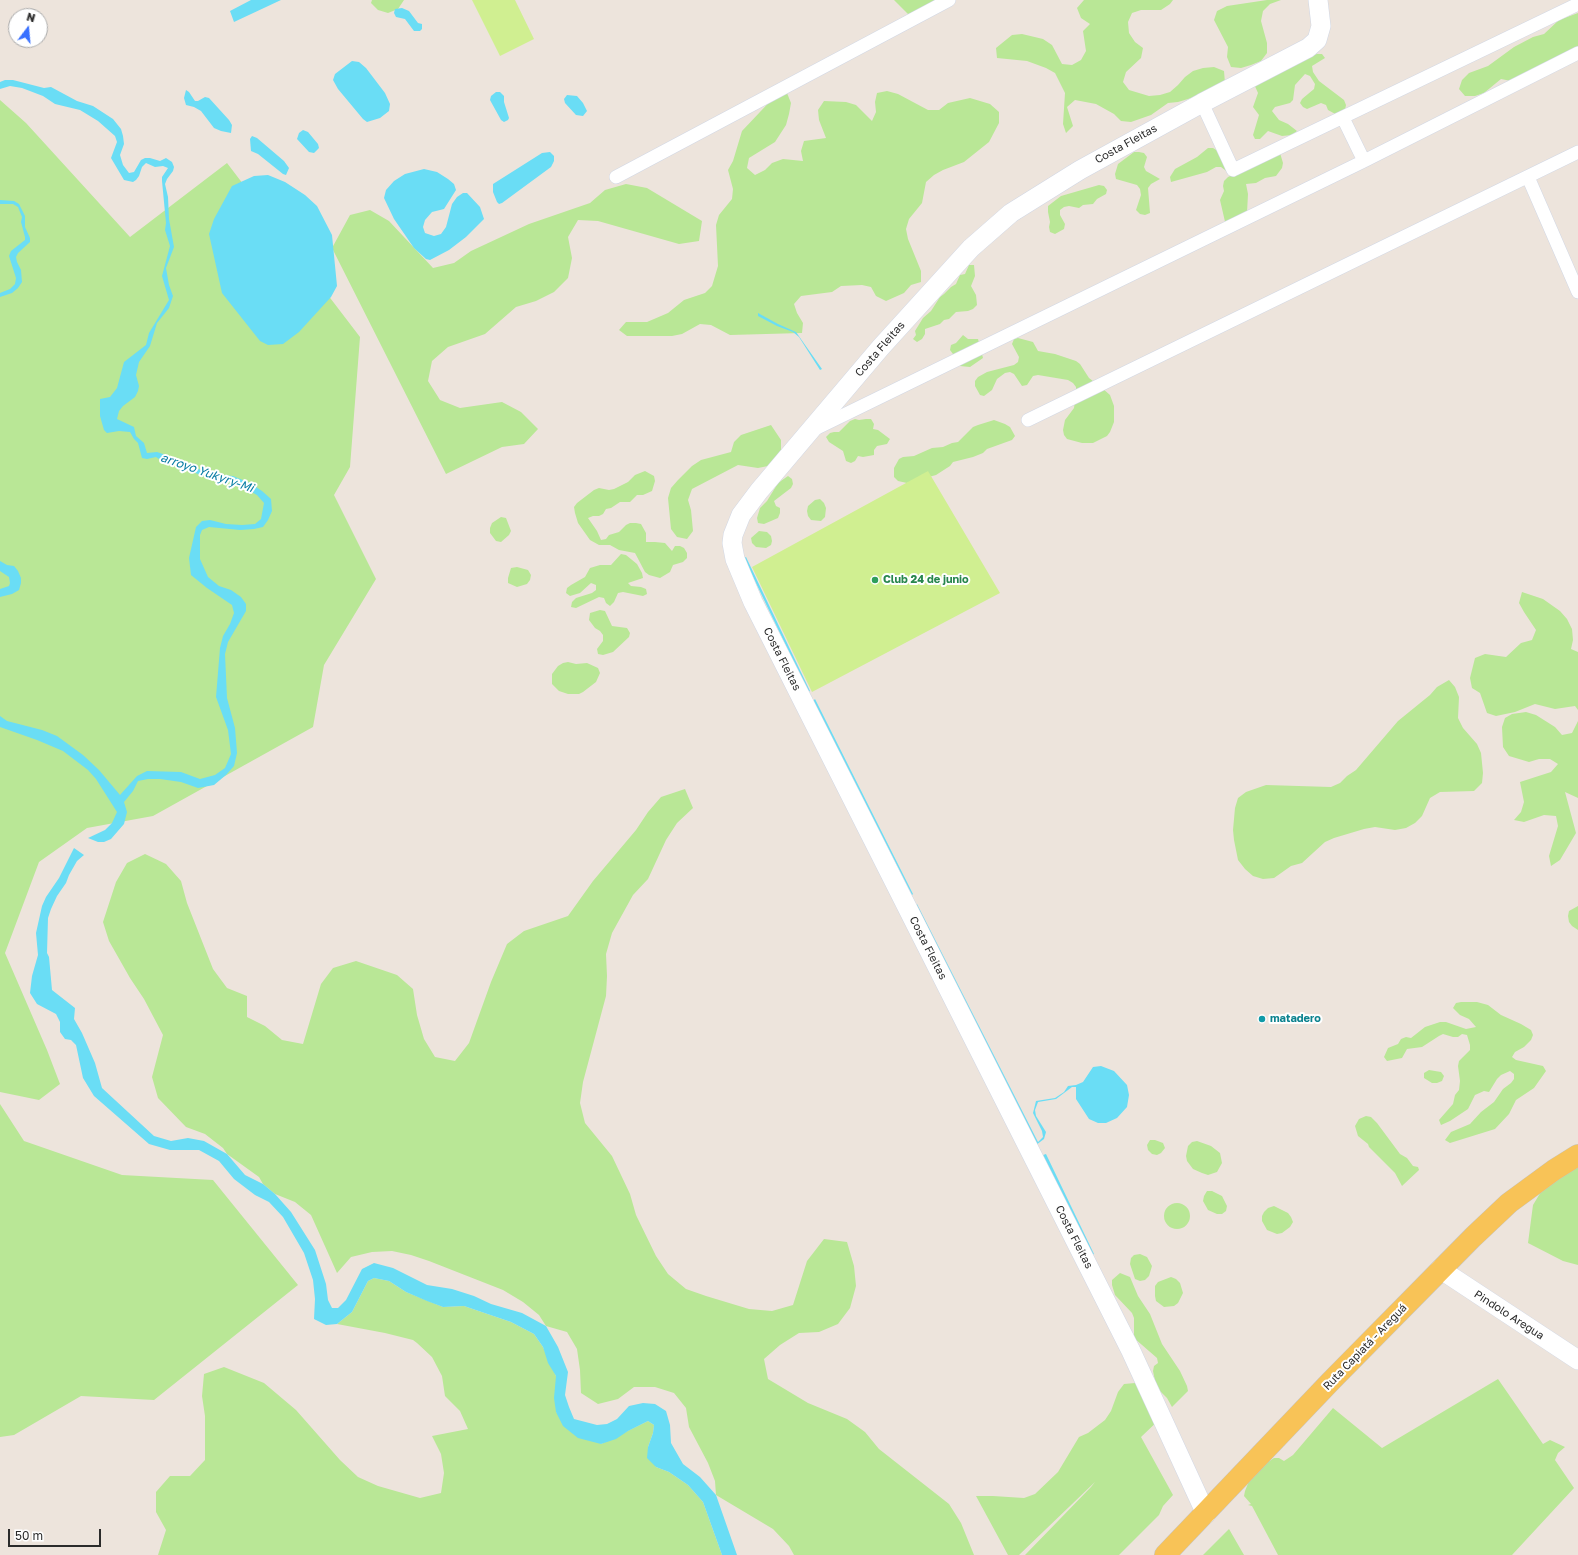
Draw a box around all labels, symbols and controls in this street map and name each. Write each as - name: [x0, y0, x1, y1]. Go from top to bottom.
- north arrow: [8, 8, 48, 48]
- text: N: [25, 10, 37, 24]
- street label: Costa Fleitas: [1093, 122, 1159, 166]
- street label: Costa Fleitas: [852, 319, 908, 379]
- water label: arroyo Yukyry-Mi: [159, 450, 255, 496]
- place label: Club 24 de junio: [883, 573, 969, 587]
- marker: Club 24 de junio: [870, 575, 880, 585]
- street label: Costa Fleitas: [760, 625, 804, 693]
- street label: Costa Fleitas: [906, 914, 950, 982]
- place label: matadero: [1270, 1012, 1321, 1026]
- marker: matadero: [1257, 1014, 1267, 1024]
- street label: Costa Fleitas: [1052, 1203, 1096, 1271]
- street label: Pindolo Aregua: [1472, 1288, 1546, 1342]
- street label: Ruta Capiatá - Areguá: [1320, 1301, 1410, 1393]
- scale bar: [10, 1521, 103, 1547]
- text: 50 m: [15, 1528, 43, 1543]

